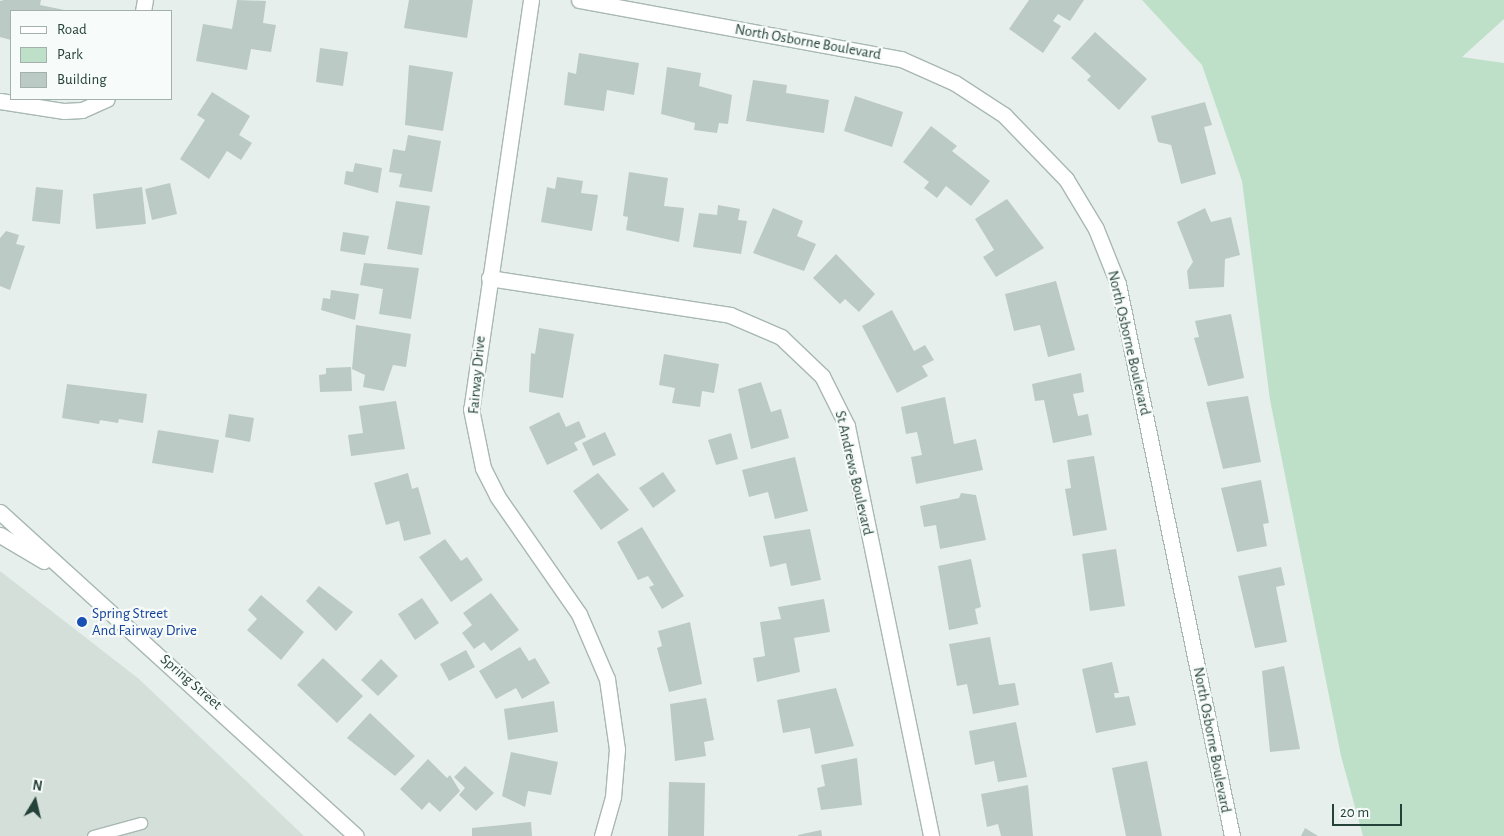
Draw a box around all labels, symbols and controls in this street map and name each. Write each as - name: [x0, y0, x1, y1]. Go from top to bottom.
- legend: [10, 10, 172, 100]
- street label: North Osborne Boulevard: [734, 20, 882, 64]
- text: Road: [57, 22, 87, 37]
- text: Park: [57, 47, 83, 62]
- text: Building: [57, 72, 107, 87]
- street label: North Osborne Boulevard: [1104, 269, 1154, 417]
- street label: Fairway Drive: [465, 335, 489, 415]
- street label: St Andrews Boulevard: [831, 409, 877, 537]
- place label: Spring Street And Fairway Drive: [92, 604, 197, 639]
- marker: Spring Street And Fairway Drive: [76, 616, 88, 628]
- street label: Spring Street: [156, 650, 226, 714]
- street label: North Osborne Boulevard: [1189, 666, 1235, 814]
- north arrow: [10, 776, 60, 826]
- text: N: [31, 779, 43, 794]
- scale bar: [1334, 794, 1404, 826]
- text: 20 m: [1340, 805, 1369, 820]

